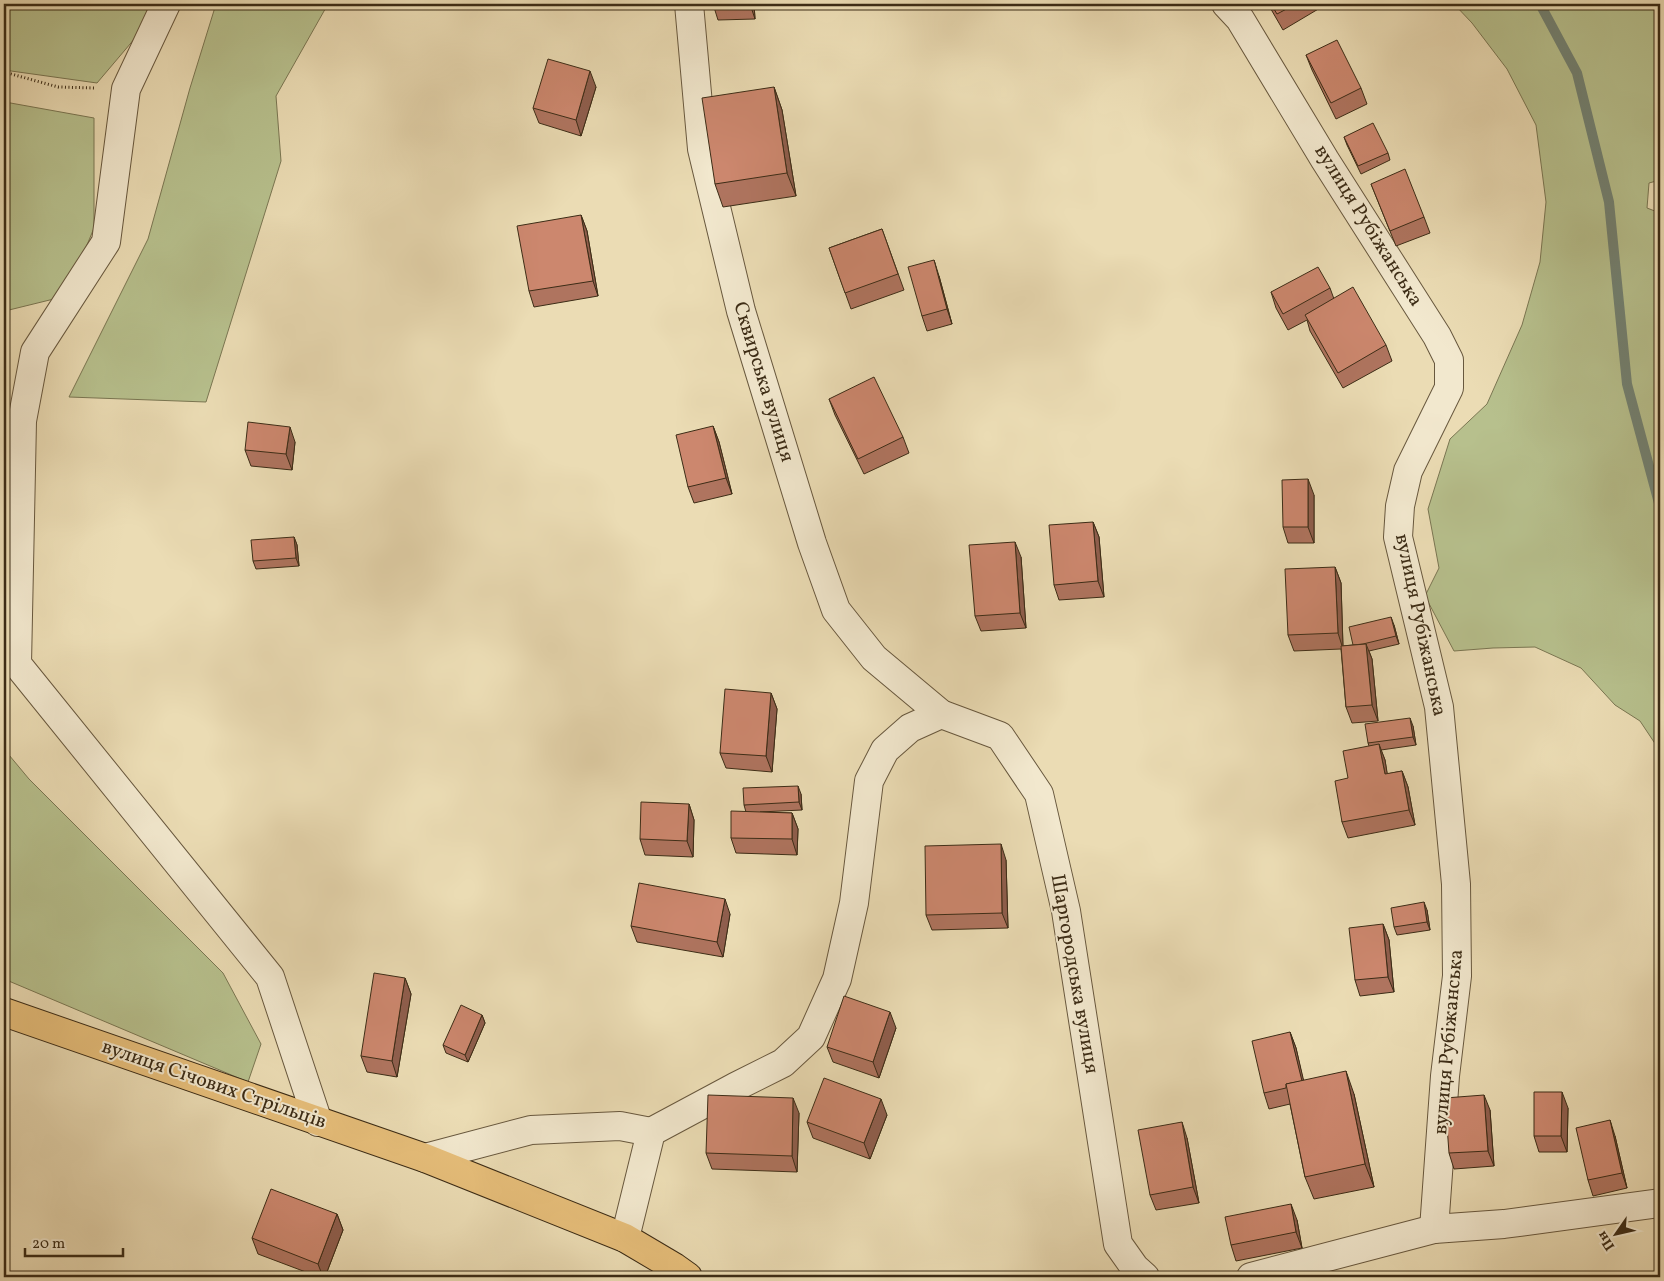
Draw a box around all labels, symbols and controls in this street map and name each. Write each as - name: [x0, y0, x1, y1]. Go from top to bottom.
- street label: вулиця Рубіжанська: [1307, 140, 1429, 312]
- street label: Сквирська вулиця: [725, 298, 801, 466]
- street label: вулиця Рубіжанська: [1387, 531, 1453, 719]
- street label: Шаргородська вулиця: [1043, 872, 1105, 1076]
- street label: вулиця Рубіжанська: [1427, 948, 1471, 1136]
- street label: вулиця Січових Стрільців: [98, 1033, 330, 1137]
- north arrow: [1592, 1208, 1642, 1258]
- scale bar: [25, 1226, 122, 1258]
- text: Пн: [1593, 1227, 1620, 1254]
- text: 20 m: [32, 1234, 65, 1255]

